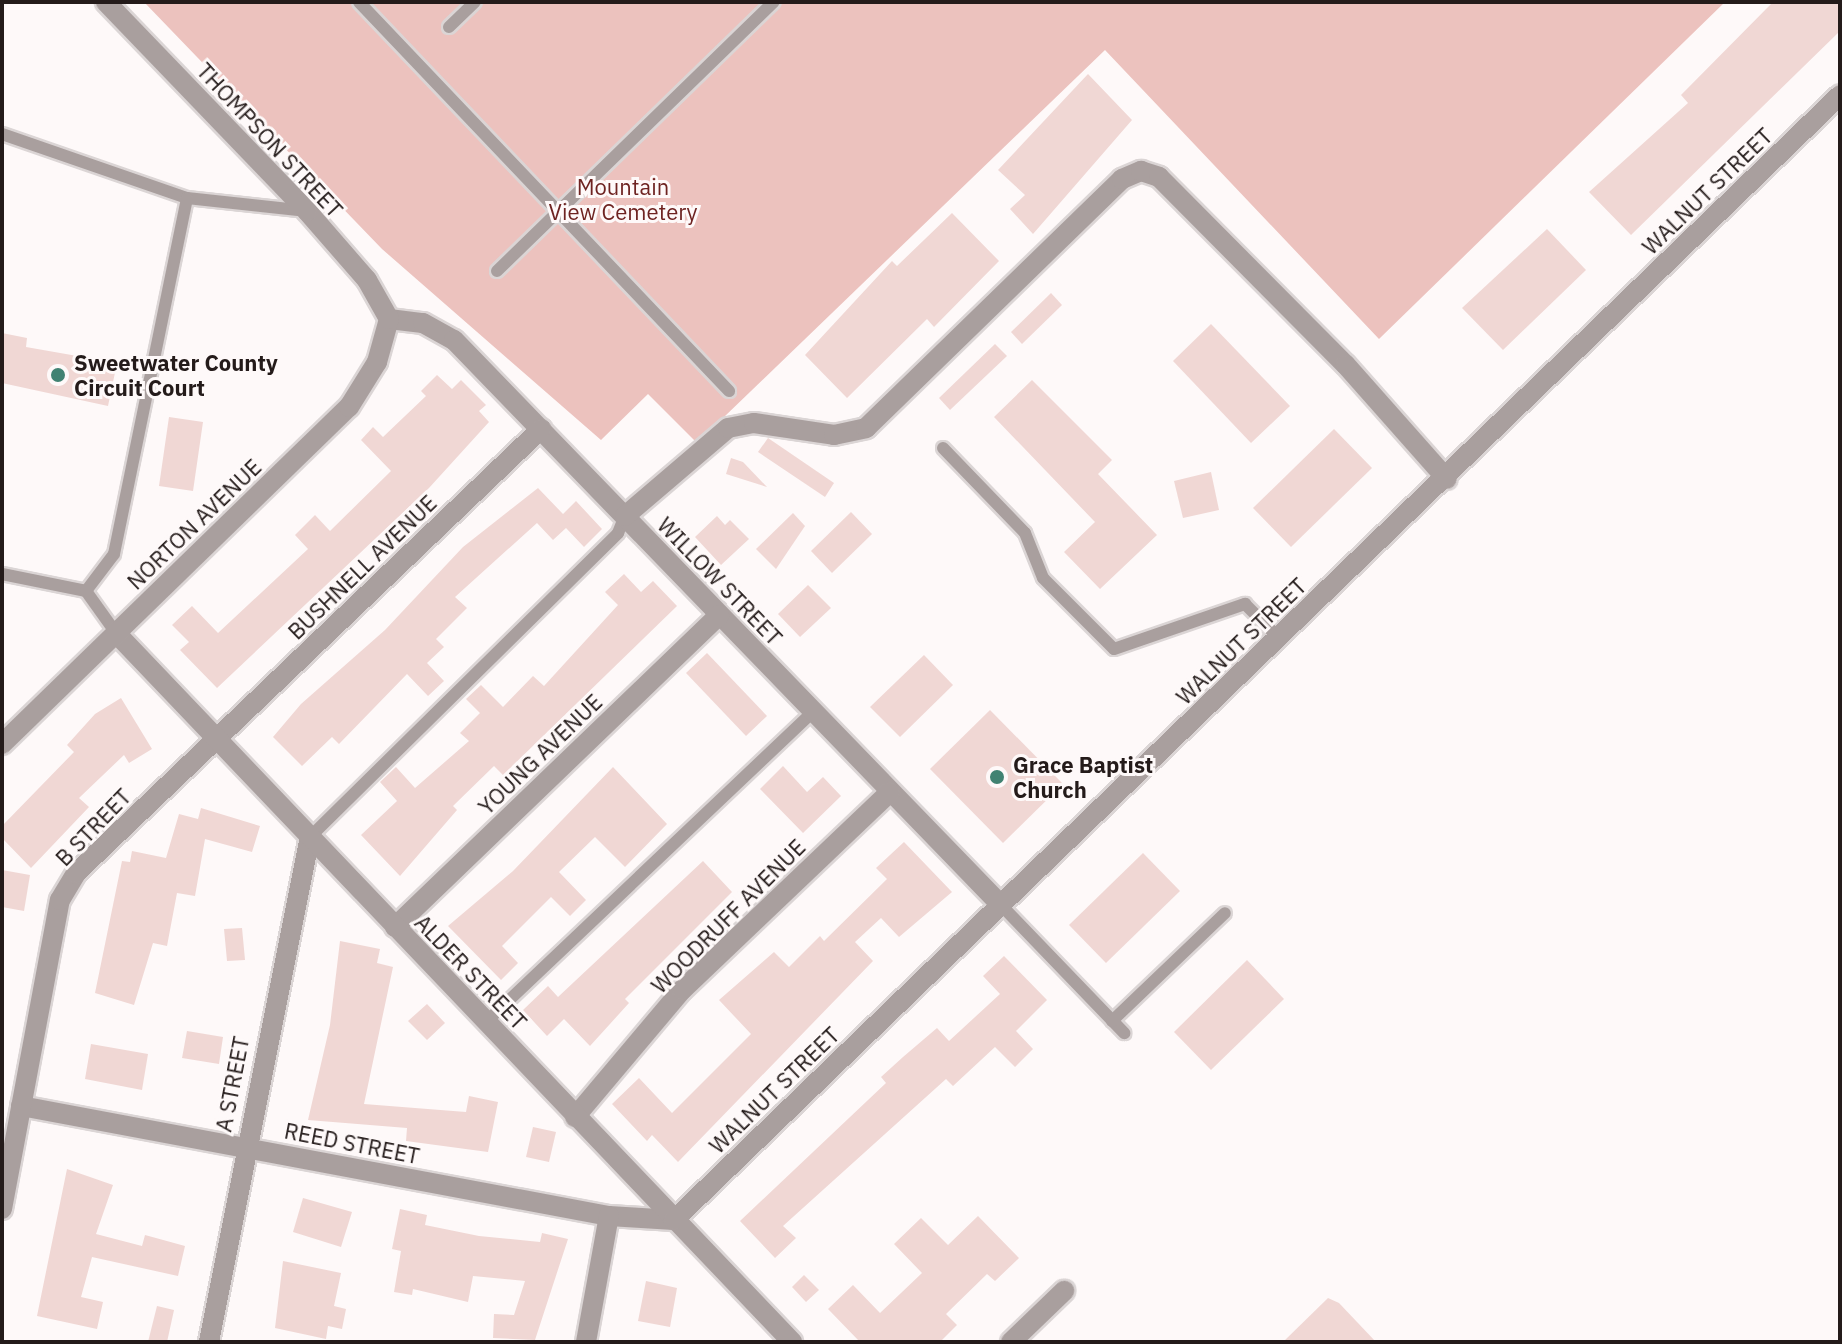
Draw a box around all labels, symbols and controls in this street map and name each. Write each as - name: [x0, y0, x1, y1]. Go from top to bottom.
- street label: THOMPSON STREET: [192, 57, 348, 223]
- street label: WALNUT STREET: [1637, 122, 1777, 260]
- park label: Mountain View Cemetery: [549, 173, 697, 224]
- place label: Sweetwater County Circuit Court: [74, 349, 278, 400]
- marker: Sweetwater County Circuit Court: [49, 366, 67, 384]
- street label: NORTON AVENUE: [122, 453, 266, 595]
- street label: BUSHNELL AVENUE: [282, 489, 442, 645]
- street label: WILLOW STREET: [652, 512, 788, 650]
- street label: WALNUT STREET: [1171, 572, 1311, 710]
- street label: YOUNG AVENUE: [473, 688, 607, 820]
- place label: Grace Baptist Church: [1013, 751, 1153, 802]
- marker: Grace Baptist Church: [988, 768, 1006, 786]
- street label: B STREET: [50, 783, 136, 871]
- street label: WOODRUFF AVENUE: [646, 834, 810, 998]
- street label: ALDER STREET: [410, 909, 532, 1035]
- street label: WALNUT STREET: [704, 1021, 844, 1159]
- street label: A STREET: [210, 1034, 254, 1134]
- street label: REED STREET: [282, 1117, 422, 1169]

